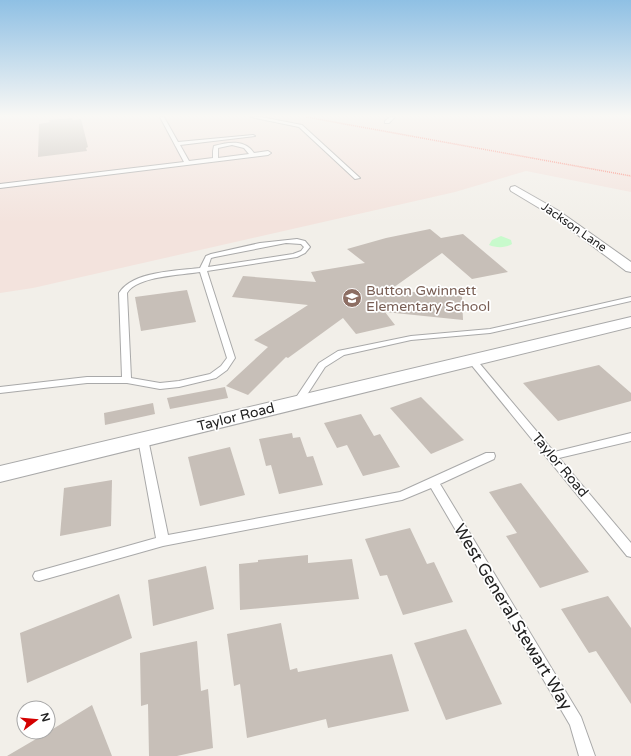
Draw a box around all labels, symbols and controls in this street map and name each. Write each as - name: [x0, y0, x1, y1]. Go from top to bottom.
- street label: Jackson Lane: [539, 199, 609, 255]
- place label: Button Gwinnett Elementary School: [366, 282, 490, 315]
- school or university icon: Button Gwinnett Elementary School: [341, 287, 363, 309]
- street label: Taylor Road: [196, 399, 276, 435]
- street label: Taylor Road: [528, 429, 592, 501]
- street label: West General Stewart Way: [449, 520, 577, 714]
- north arrow: [16, 700, 56, 740]
- text: N: [38, 711, 53, 723]

